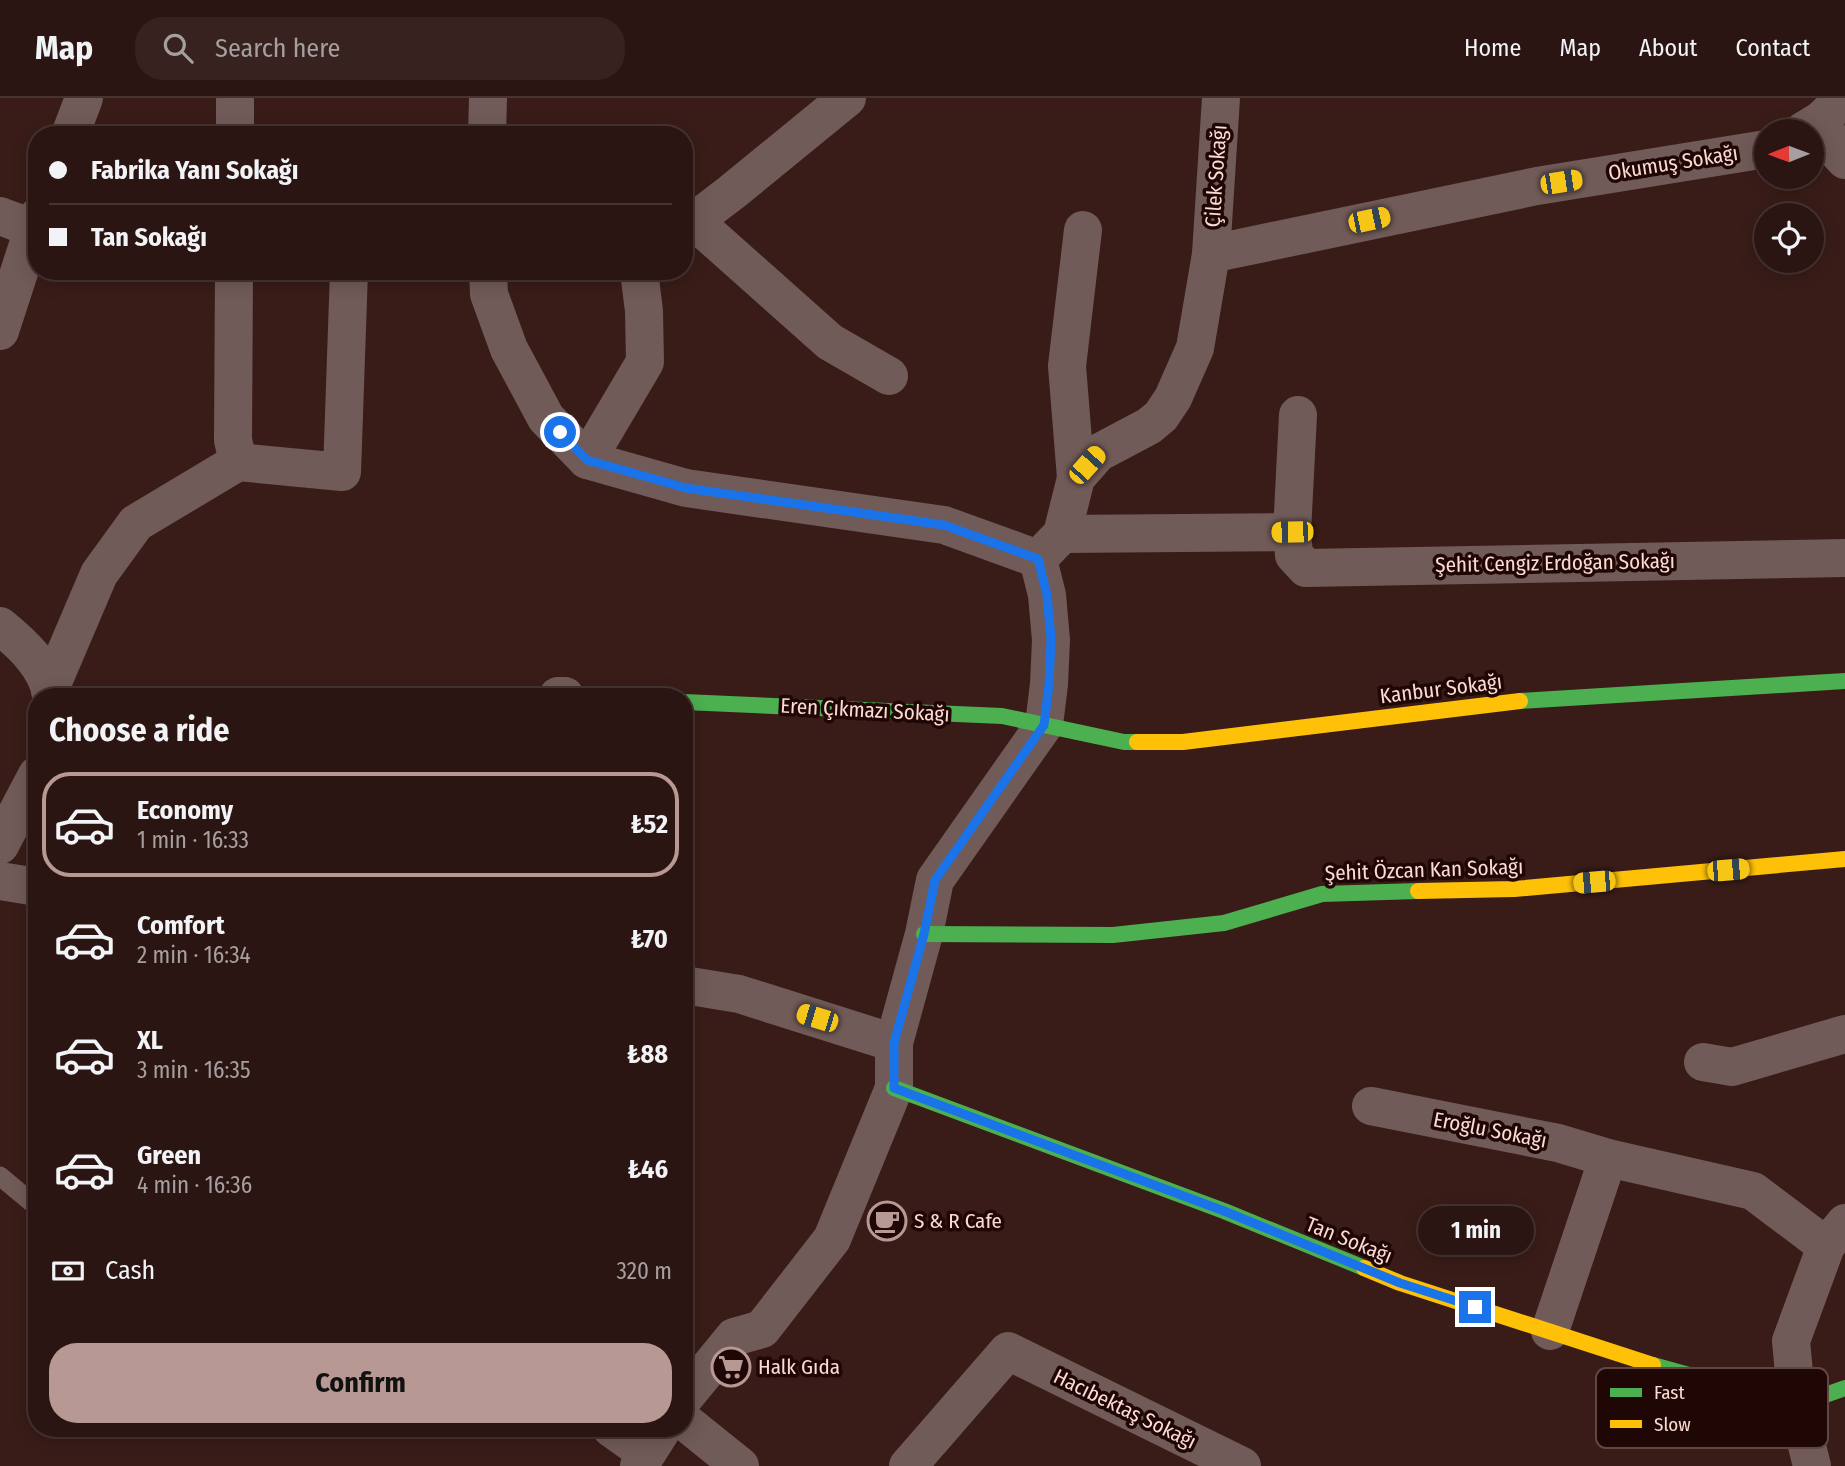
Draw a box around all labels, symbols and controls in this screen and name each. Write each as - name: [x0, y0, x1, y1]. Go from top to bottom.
- search box: [135, 17, 625, 80]
- text: Map: [35, 28, 93, 68]
- icon: search: [159, 29, 197, 67]
- text: Search here: [215, 33, 340, 64]
- text: Home: [1464, 34, 1521, 62]
- text: Map: [1559, 34, 1601, 62]
- text: About: [1639, 34, 1697, 62]
- text: Contact: [1735, 34, 1810, 62]
- north arrow: [1754, 119, 1824, 189]
- map controls: [1754, 119, 1824, 273]
- street label: Çilek Sokağı: [1199, 124, 1233, 228]
- street label: Okumuş Sokağı: [1606, 140, 1740, 186]
- text: Fabrika Yanı Sokağı: [91, 155, 298, 186]
- car: [1539, 168, 1584, 196]
- button: locate: [1754, 203, 1824, 273]
- car: [1347, 205, 1392, 235]
- text: Tan Sokağı: [91, 222, 207, 253]
- route start: [544, 416, 576, 448]
- car: [1066, 442, 1109, 488]
- car: [1271, 521, 1314, 543]
- street label: Şehit Cengiz Erdoğan Sokağı: [1435, 548, 1675, 578]
- street label: Kanbur Sokağı: [1378, 669, 1504, 709]
- street label: Eren Çıkmazı Sokağı: [780, 693, 950, 727]
- text: Choose a ride: [49, 711, 230, 749]
- icon: car: [53, 793, 116, 856]
- text: Economy: [137, 795, 233, 826]
- text: ₺52: [630, 809, 668, 840]
- text: 1 min · 16:33: [137, 826, 249, 854]
- street label: Şehit Özcan Kan Sokağı: [1324, 854, 1524, 886]
- car: [1707, 858, 1750, 882]
- car: [1573, 870, 1616, 894]
- icon: car: [53, 908, 116, 971]
- text: Comfort: [137, 910, 225, 941]
- text: ₺70: [631, 924, 668, 955]
- text: 2 min · 16:34: [137, 941, 251, 969]
- car: [794, 1002, 841, 1034]
- icon: car: [53, 1023, 116, 1086]
- text: XL: [137, 1025, 163, 1056]
- text: ₺88: [627, 1039, 668, 1070]
- text: 3 min · 16:35: [137, 1056, 250, 1084]
- street label: Eroğlu Sokağı: [1431, 1106, 1549, 1154]
- icon: car: [53, 1138, 116, 1201]
- text: Green: [137, 1140, 201, 1171]
- text: ₺46: [628, 1154, 668, 1185]
- text: 4 min · 16:36: [137, 1171, 252, 1199]
- cafe icon: S & R Cafe: [866, 1200, 908, 1242]
- callout: 1 min: [1417, 1206, 1533, 1254]
- place label: S & R Cafe: [914, 1208, 1002, 1234]
- street label: Tan Sokağı: [1302, 1211, 1396, 1269]
- text: 1 min: [1451, 1216, 1501, 1244]
- icon: cash: [49, 1252, 87, 1290]
- text: Cash: [105, 1255, 155, 1286]
- text: 320 m: [617, 1257, 672, 1285]
- route end: [1459, 1291, 1491, 1323]
- button: Confirm: [49, 1343, 672, 1423]
- supermarket icon: Halk Gıda: [710, 1346, 752, 1388]
- place label: Halk Gıda: [758, 1354, 840, 1380]
- street label: Hacıbektaş Sokağı: [1049, 1363, 1201, 1455]
- legend: [1596, 1368, 1828, 1448]
- text: Fast: [1654, 1381, 1685, 1404]
- text: Slow: [1654, 1413, 1691, 1436]

